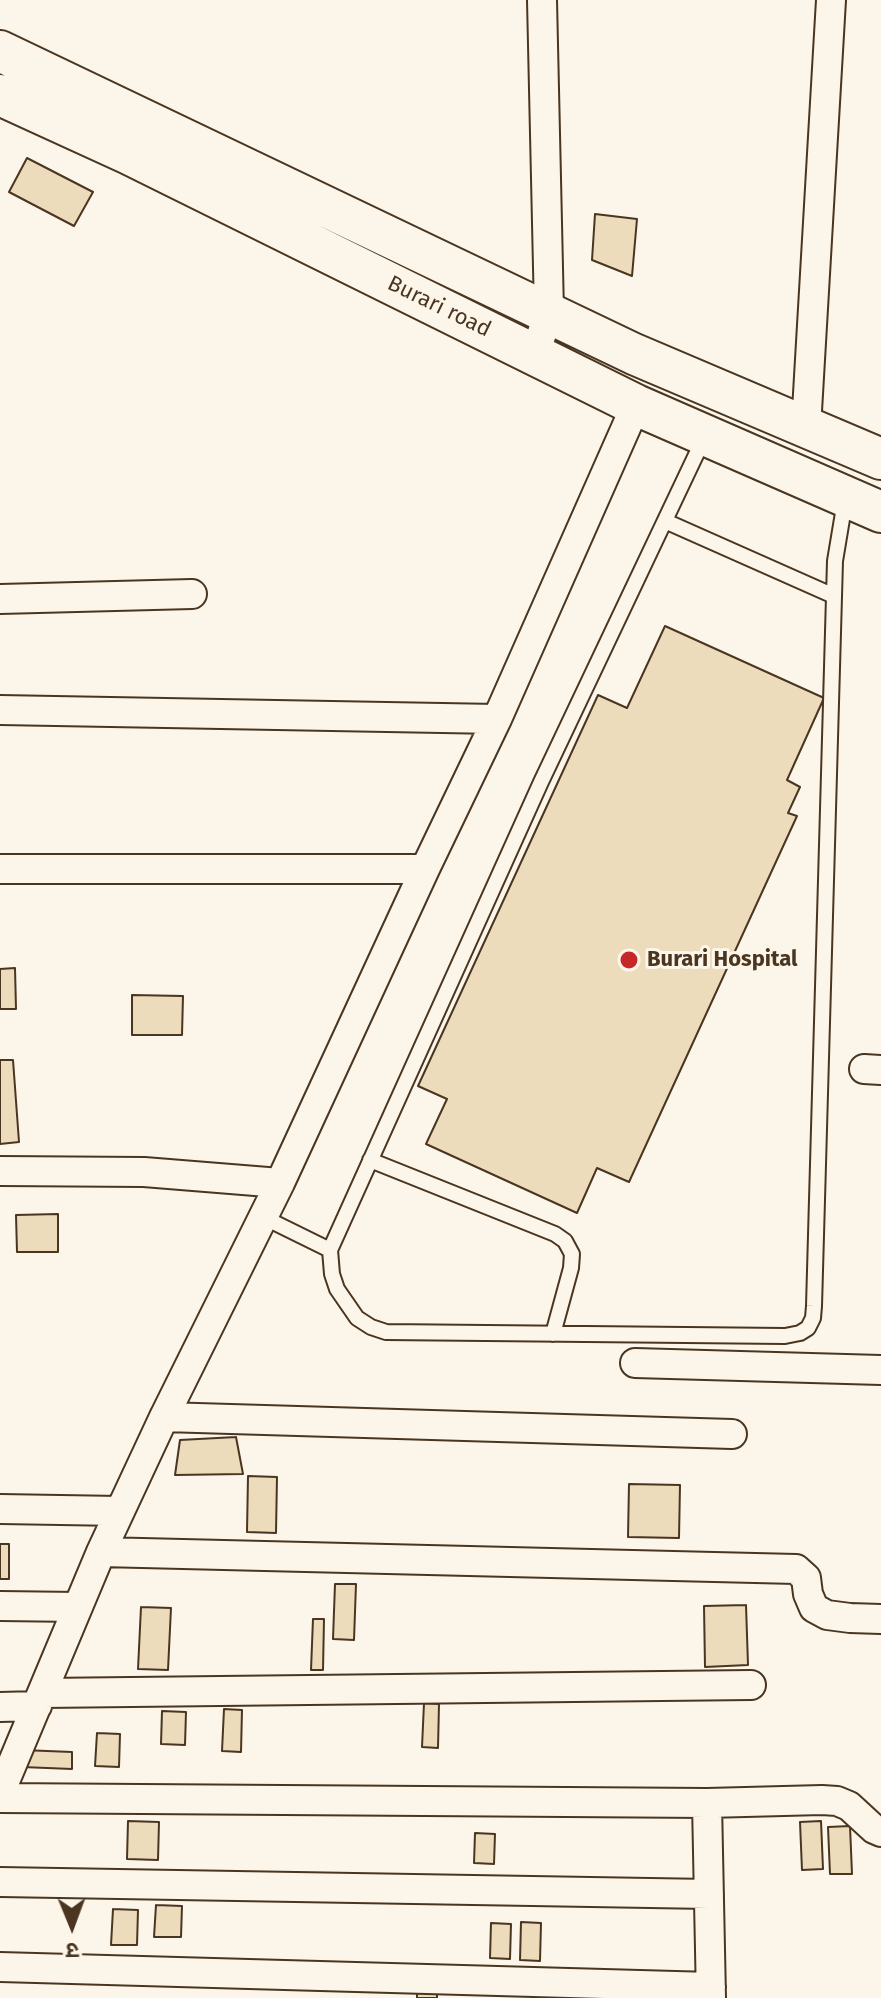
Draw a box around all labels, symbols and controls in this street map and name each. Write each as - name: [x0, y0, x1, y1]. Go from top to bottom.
- street label: Burari road: [383, 271, 495, 343]
- place label: Burari Hospital: [647, 947, 798, 973]
- marker: Burari Hospital: [618, 949, 640, 971]
- north arrow: [32, 1886, 112, 1966]
- text: उ: [66, 1937, 79, 1964]

